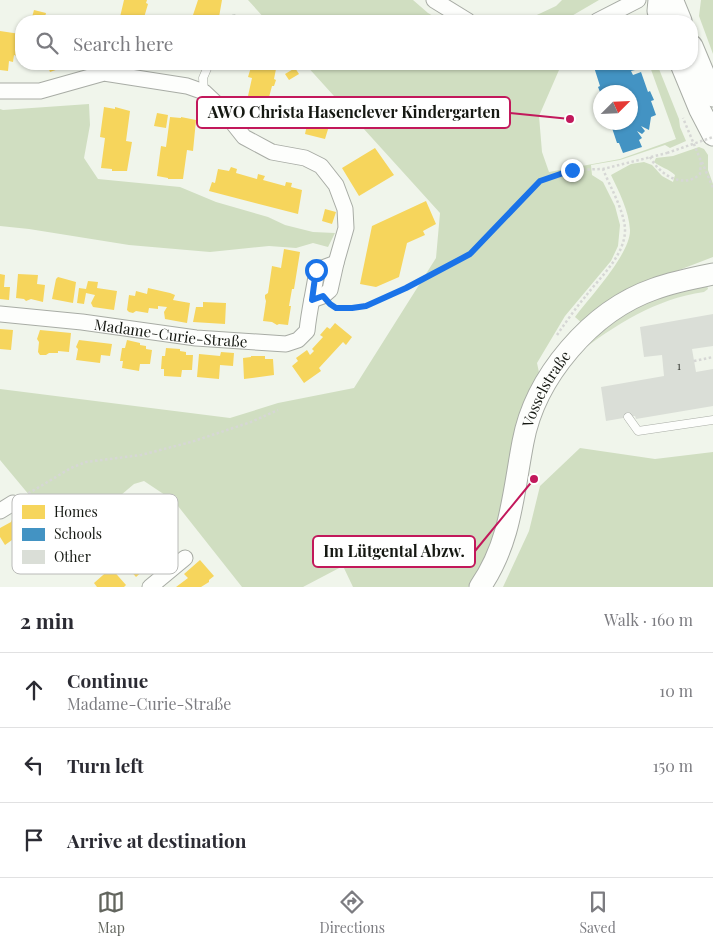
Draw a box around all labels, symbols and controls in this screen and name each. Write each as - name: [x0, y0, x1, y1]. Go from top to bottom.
- search box: [15, 15, 698, 70]
- icon: search: [33, 29, 61, 57]
- text: Search here: [73, 30, 173, 56]
- north arrow: [593, 85, 638, 130]
- callout: AWO Christa Hasenclever Kindergarten: [197, 97, 510, 128]
- text: AWO Christa Hasenclever Kindergarten: [207, 101, 500, 122]
- route end: [561, 159, 584, 182]
- route start: [305, 259, 328, 282]
- street label: Madame-Curie-Straße: [93, 314, 248, 351]
- street label: Vosselstraße: [517, 346, 575, 430]
- house number: 1: [677, 357, 682, 373]
- legend: [12, 494, 178, 574]
- text: Homes: [54, 502, 98, 521]
- text: Schools: [54, 524, 102, 543]
- callout: Im Lütgental Abzw.: [313, 536, 475, 567]
- text: Im Lütgental Abzw.: [323, 540, 465, 561]
- text: Other: [54, 547, 92, 566]
- text: 2 min: [20, 606, 74, 634]
- text: Walk · 160 m: [604, 609, 693, 630]
- text: Continue: [67, 667, 148, 693]
- icon: ahead: [20, 676, 48, 704]
- text: 10 m: [659, 680, 693, 701]
- text: Madame-Curie-Straße: [67, 693, 231, 714]
- icon: left: [20, 751, 48, 779]
- text: Turn left: [67, 752, 144, 778]
- text: 150 m: [653, 755, 693, 776]
- icon: arrive: [20, 826, 48, 854]
- text: Arrive at destination: [67, 827, 247, 853]
- tab: Map: [97, 888, 125, 937]
- tab: Directions: [320, 888, 385, 937]
- tab: Saved: [579, 888, 616, 937]

